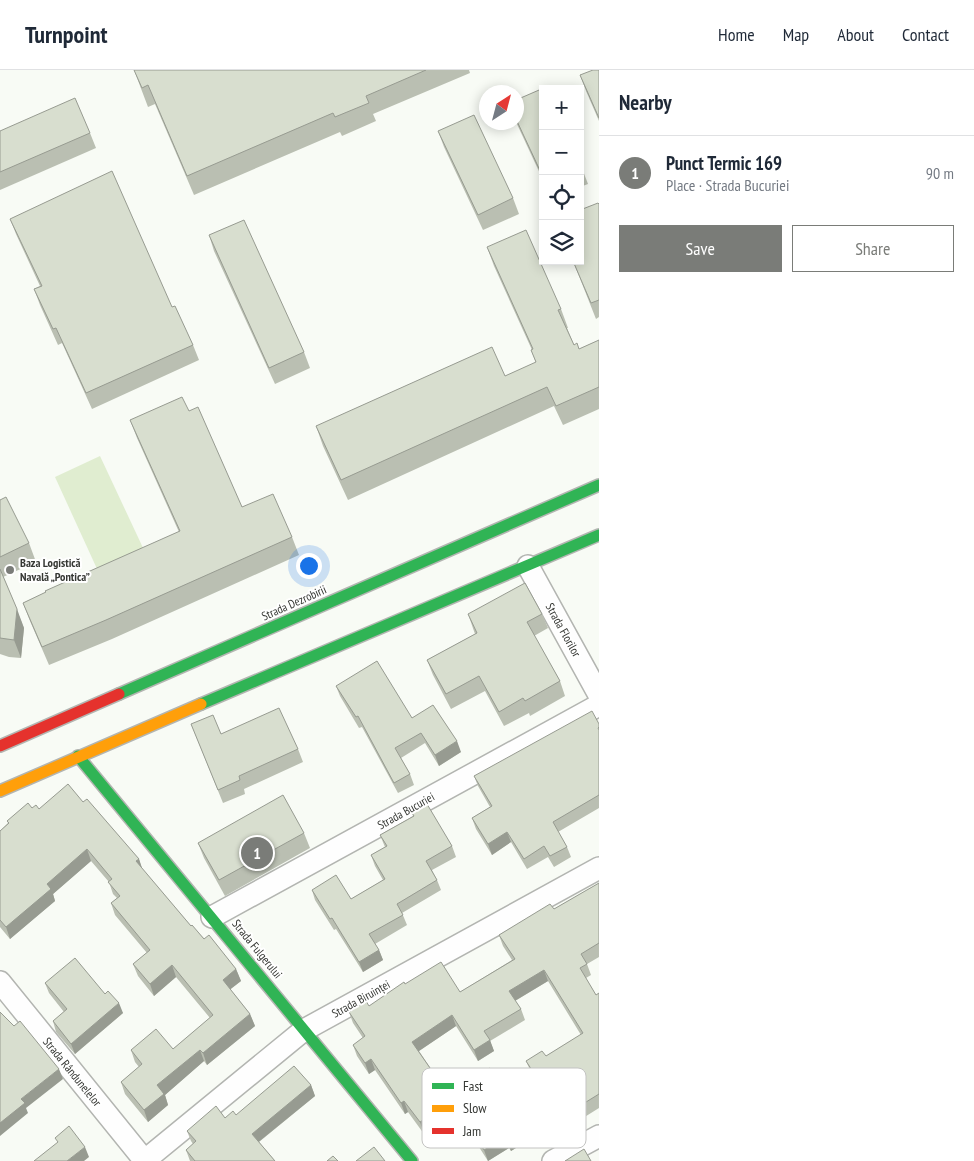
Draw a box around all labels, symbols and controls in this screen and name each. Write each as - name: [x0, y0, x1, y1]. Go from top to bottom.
- text: Turnpoint: [25, 19, 107, 50]
- text: Home: [718, 23, 755, 46]
- text: Map: [783, 23, 809, 46]
- text: About: [837, 23, 874, 46]
- text: Contact: [902, 23, 949, 46]
- north arrow: [479, 85, 524, 130]
- map controls: [539, 85, 584, 265]
- button: +: [539, 85, 584, 130]
- text: Nearby: [619, 89, 672, 116]
- button: −: [539, 130, 584, 175]
- text: Punct Termic 169: [666, 151, 782, 175]
- text: 1: [631, 163, 639, 183]
- text: 90 m: [926, 163, 954, 183]
- button: locate: [539, 175, 584, 220]
- text: Place · Strada Bucuriei: [666, 175, 789, 195]
- button: layers: [539, 220, 584, 265]
- button: Save: [619, 225, 782, 272]
- button: Share: [792, 225, 954, 272]
- your location: [296, 553, 322, 579]
- place label: Baza Logistică Navală „Pontica”: [20, 555, 90, 584]
- marker: Baza Logistică Navală „Pontica”: [4, 564, 16, 576]
- street label: Strada Dezrobirii: [259, 582, 329, 623]
- street label: Strada Florilor: [543, 600, 585, 660]
- street label: Strada Bucuriei: [375, 789, 437, 832]
- pin: 1: [241, 834, 273, 872]
- street label: Strada Fulgerului: [229, 916, 286, 981]
- street label: Strada Biruinței: [329, 976, 393, 1021]
- street label: Strada Rândunelelor: [40, 1034, 105, 1110]
- legend: [422, 1068, 586, 1148]
- text: Fast: [463, 1077, 483, 1095]
- text: Slow: [463, 1099, 487, 1117]
- text: Jam: [462, 1122, 481, 1140]

